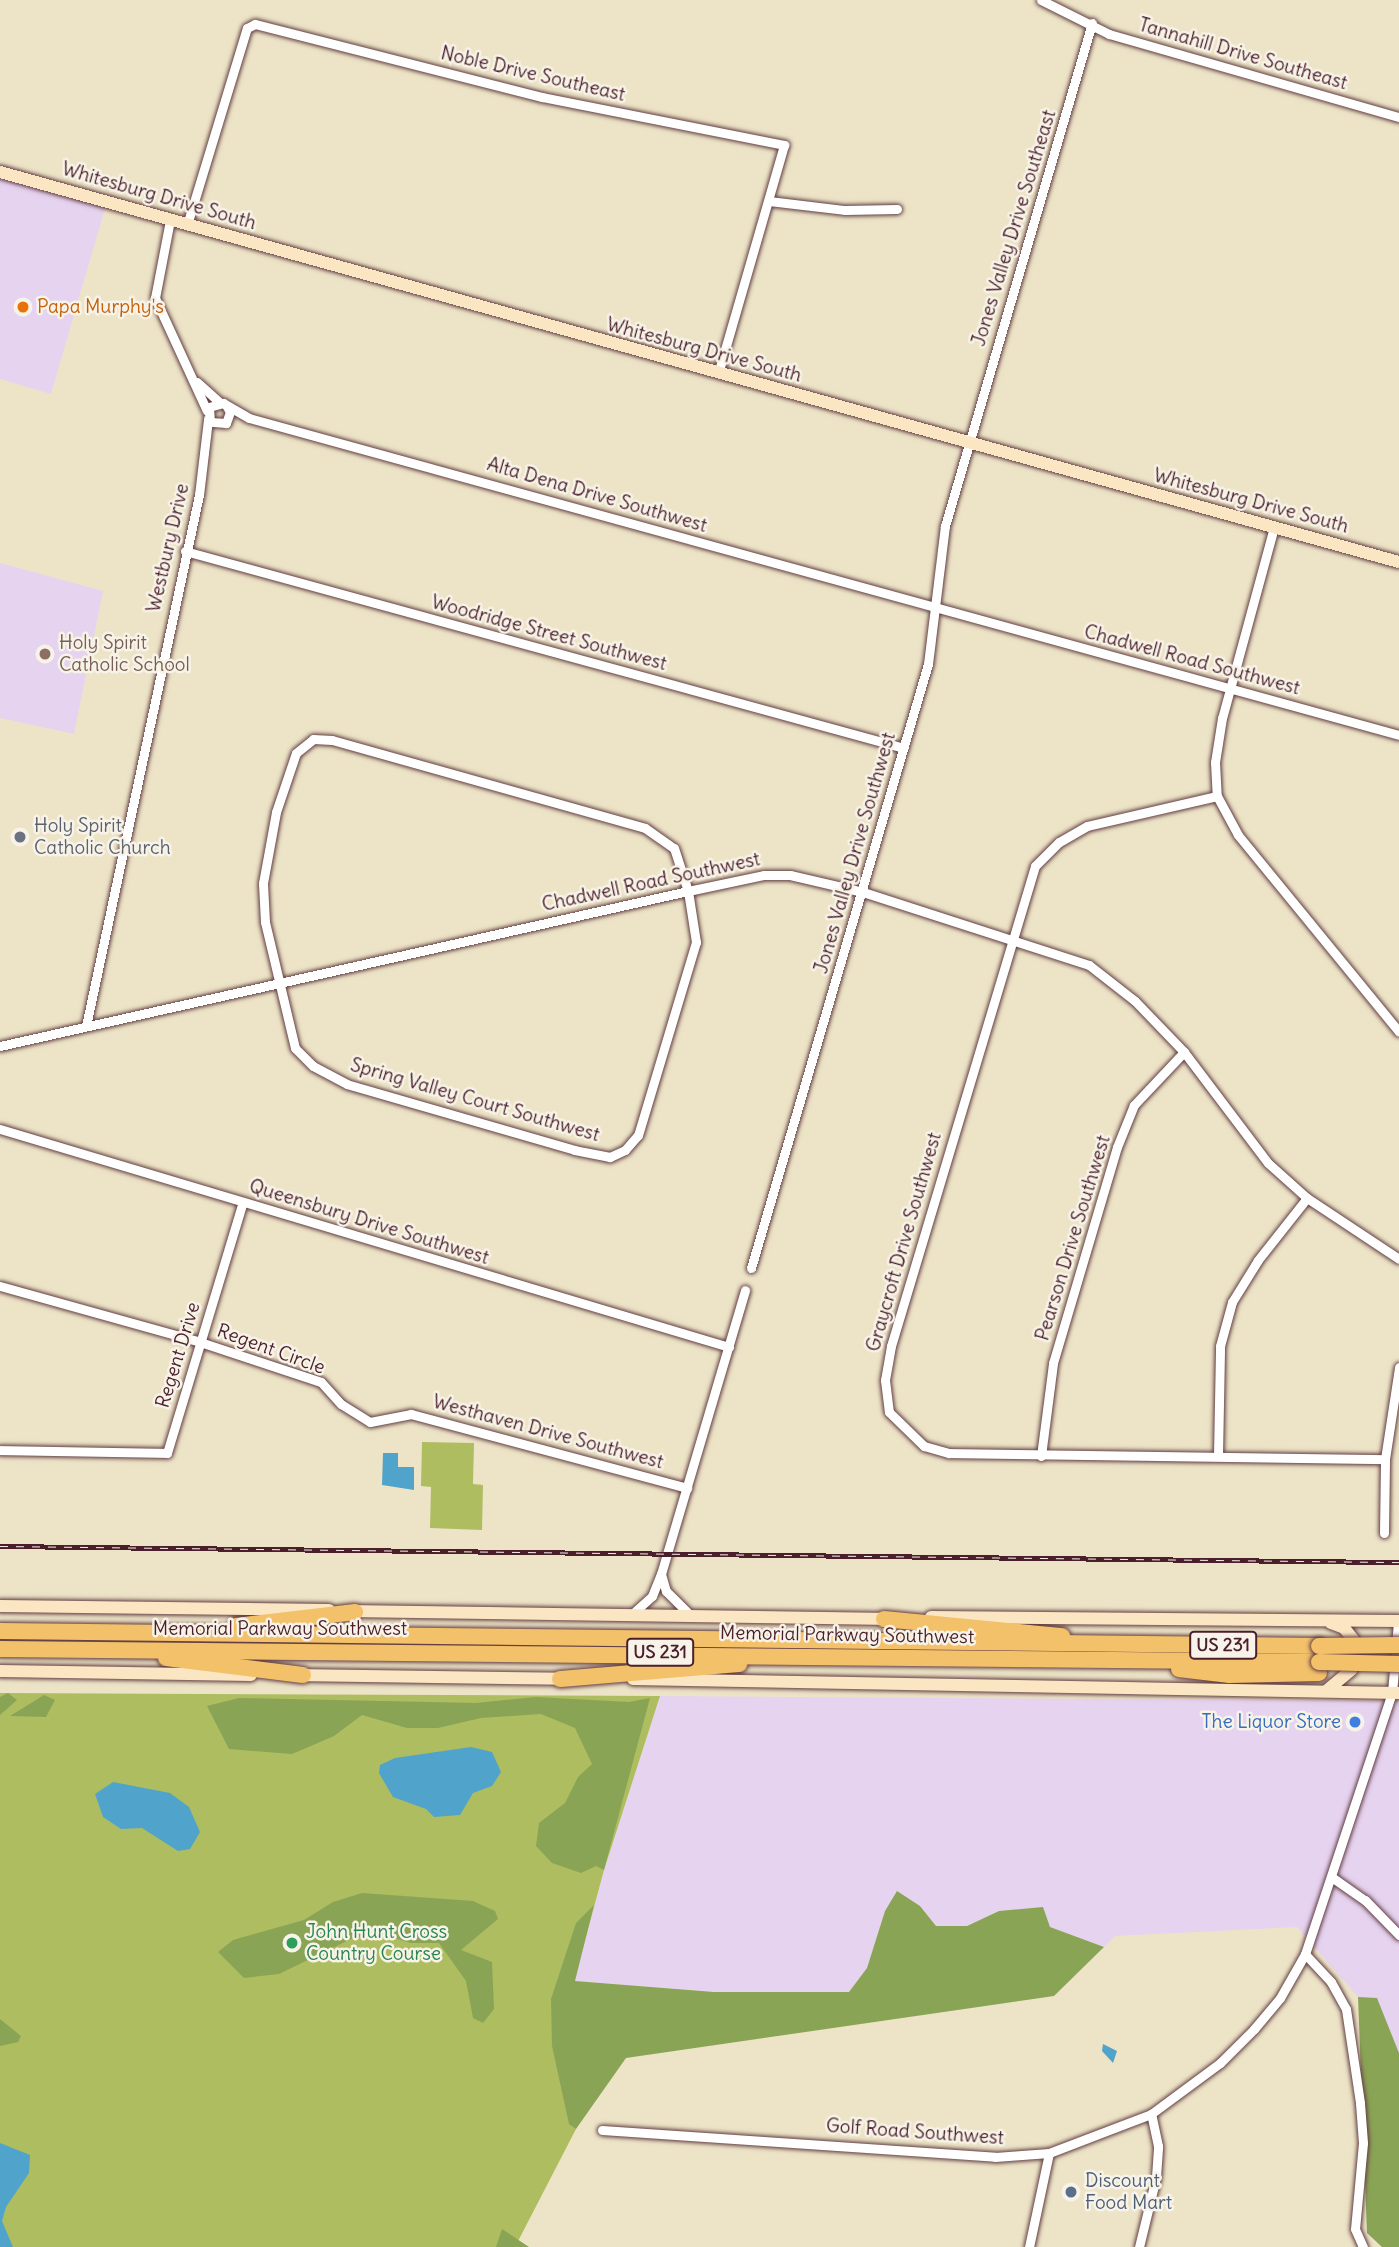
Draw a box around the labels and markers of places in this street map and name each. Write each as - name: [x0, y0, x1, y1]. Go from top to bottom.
- place label: Papa Murphy's: [37, 296, 164, 318]
- marker: Papa Murphy's: [15, 299, 31, 315]
- place label: Holy Spirit Catholic School: [59, 632, 190, 676]
- marker: Holy Spirit Catholic School: [37, 646, 53, 662]
- place label: Holy Spirit Catholic Church: [34, 815, 171, 859]
- marker: Holy Spirit Catholic Church: [12, 829, 28, 845]
- place label: The Liquor Store: [1202, 1711, 1341, 1733]
- marker: The Liquor Store: [1347, 1714, 1363, 1730]
- place label: John Hunt Cross Country Course: [306, 1921, 447, 1965]
- marker: John Hunt Cross Country Course: [284, 1935, 300, 1951]
- place label: Discount Food Mart: [1085, 2170, 1172, 2214]
- marker: Discount Food Mart: [1063, 2184, 1079, 2200]

